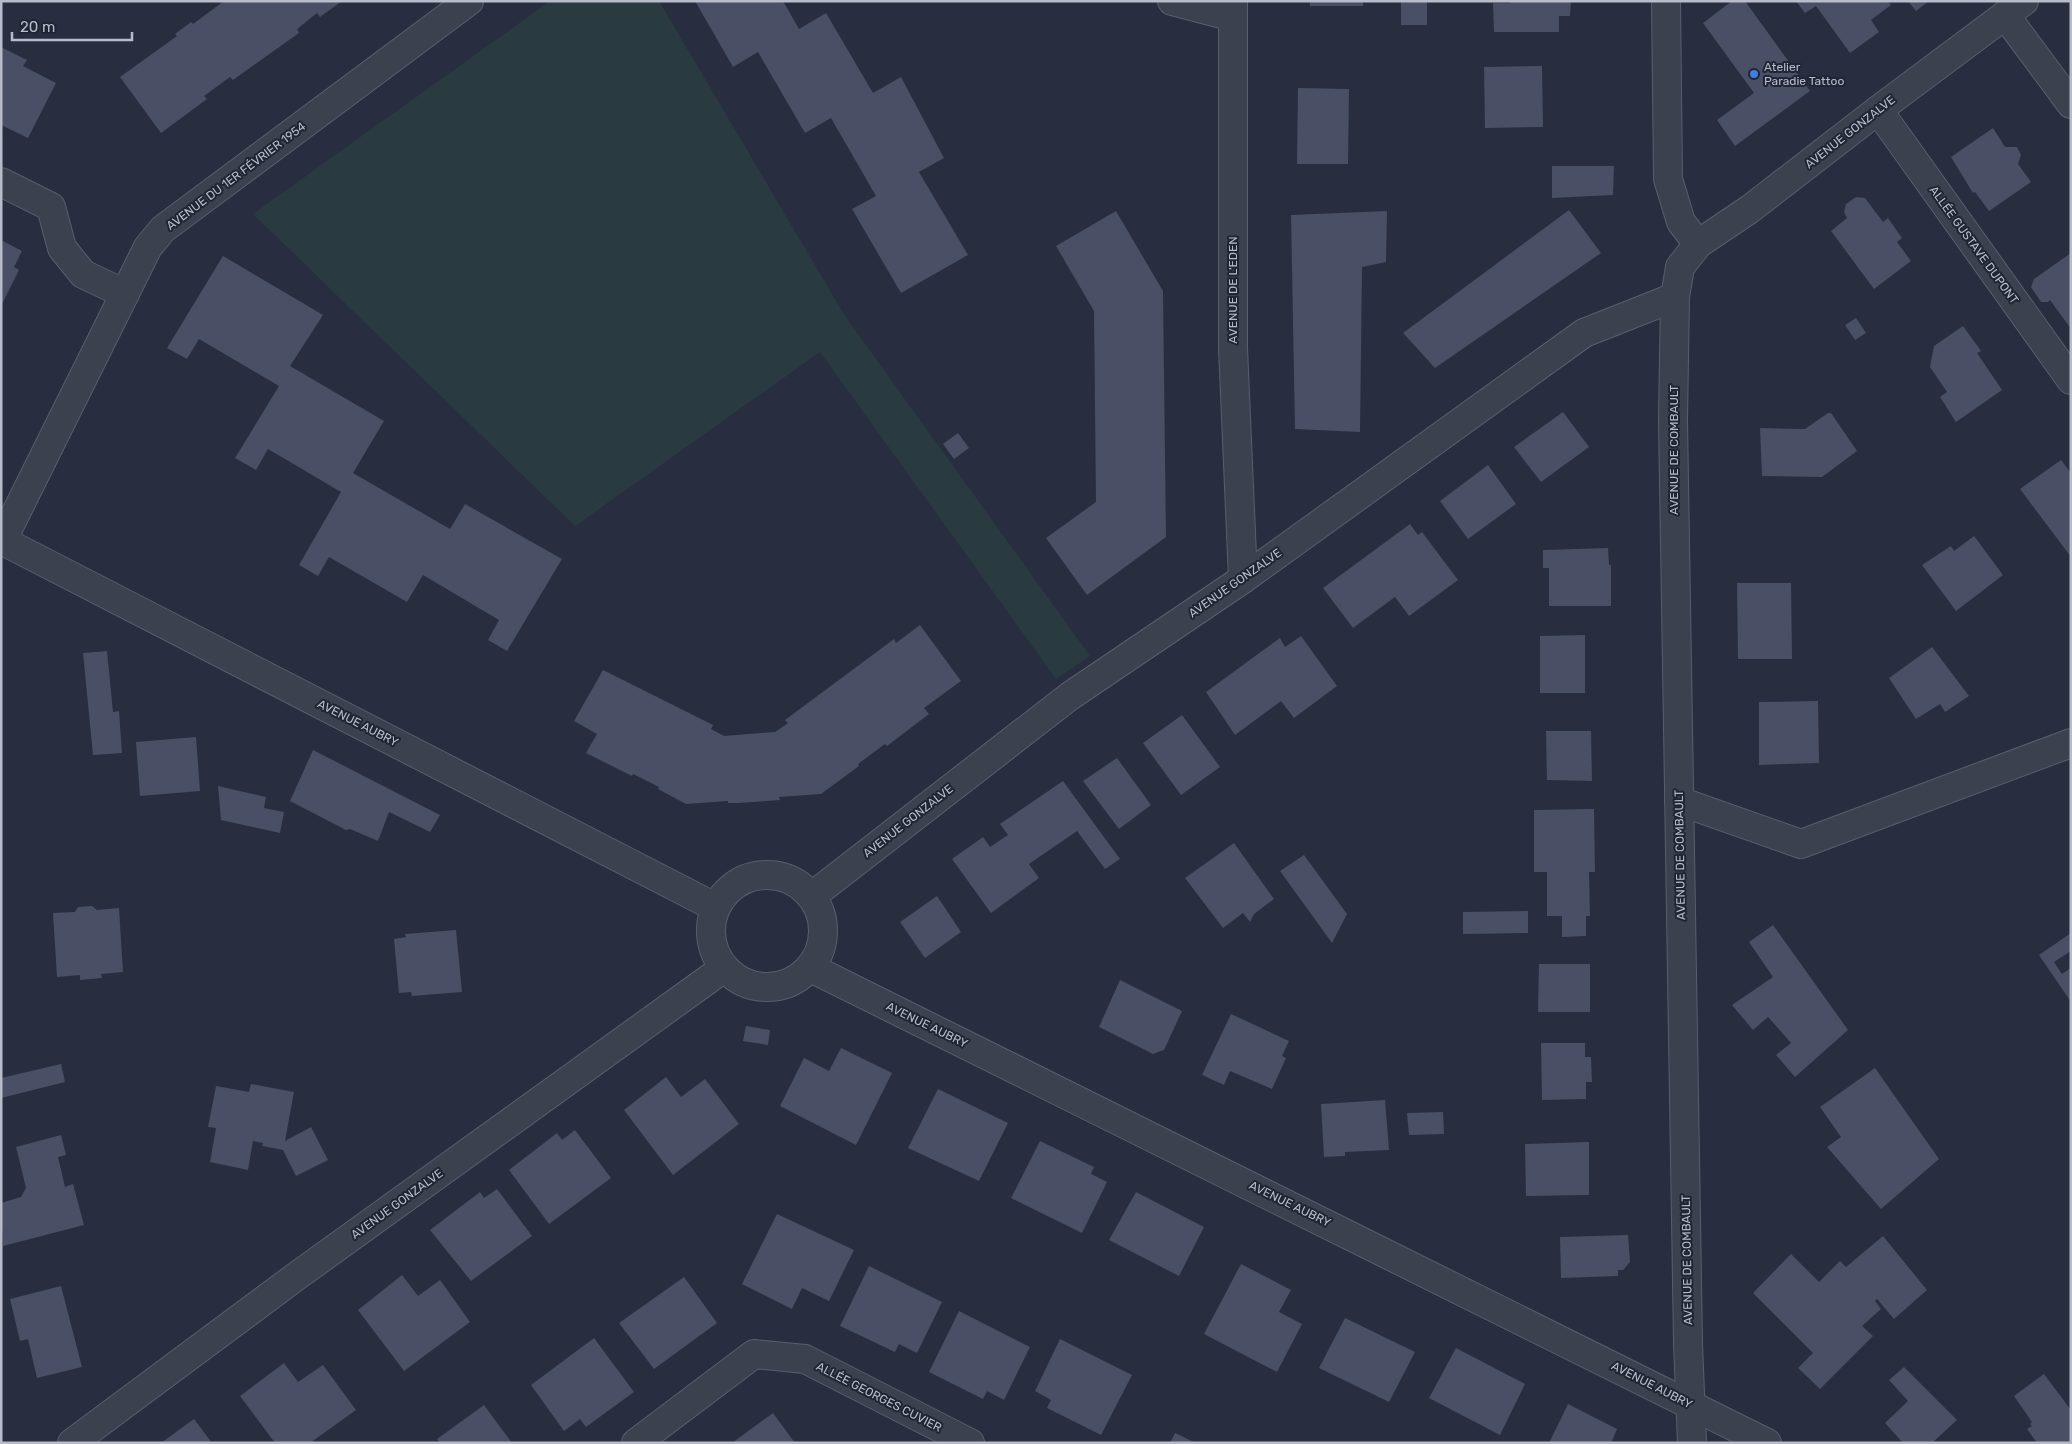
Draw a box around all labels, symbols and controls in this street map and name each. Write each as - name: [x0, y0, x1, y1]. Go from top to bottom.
- scale bar: [12, 10, 132, 42]
- text: 20 m: [20, 18, 55, 36]
- place label: Atelier Paradie Tattoo: [1764, 60, 1844, 88]
- marker: Atelier Paradie Tattoo: [1748, 68, 1760, 80]
- street label: AVENUE GONZALVE: [1802, 93, 1898, 171]
- street label: AVENUE DU 1ER FÉVRIER 1954: [164, 119, 309, 233]
- street label: ALLÉE GUSTAVE DUPONT: [1926, 183, 2022, 307]
- street label: AVENUE DE L'EDEN: [1226, 236, 1240, 344]
- street label: AVENUE DE COMBAULT: [1667, 385, 1681, 515]
- street label: AVENUE GONZALVE: [1186, 546, 1284, 620]
- street label: AVENUE AUBRY: [315, 697, 401, 750]
- street label: AVENUE GONZALVE: [860, 782, 956, 860]
- street label: AVENUE DE COMBAULT: [1672, 790, 1688, 920]
- street label: AVENUE AUBRY: [884, 999, 970, 1051]
- street label: AVENUE GONZALVE: [348, 1166, 446, 1242]
- street label: AVENUE AUBRY: [1247, 1178, 1333, 1230]
- street label: AVENUE DE COMBAULT: [1679, 1195, 1695, 1325]
- street label: ALLÉE GEORGES CUVIER: [814, 1359, 944, 1435]
- street label: AVENUE AUBRY: [1609, 1359, 1695, 1412]

